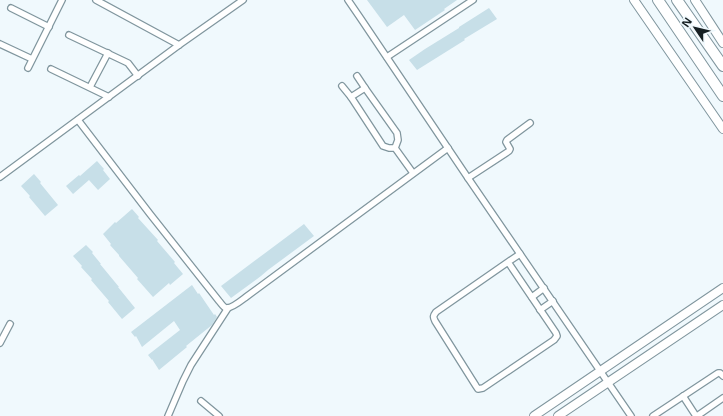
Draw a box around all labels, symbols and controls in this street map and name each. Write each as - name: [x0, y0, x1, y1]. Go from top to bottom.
- north arrow: [675, 8, 715, 48]
- text: N: [678, 14, 695, 30]

